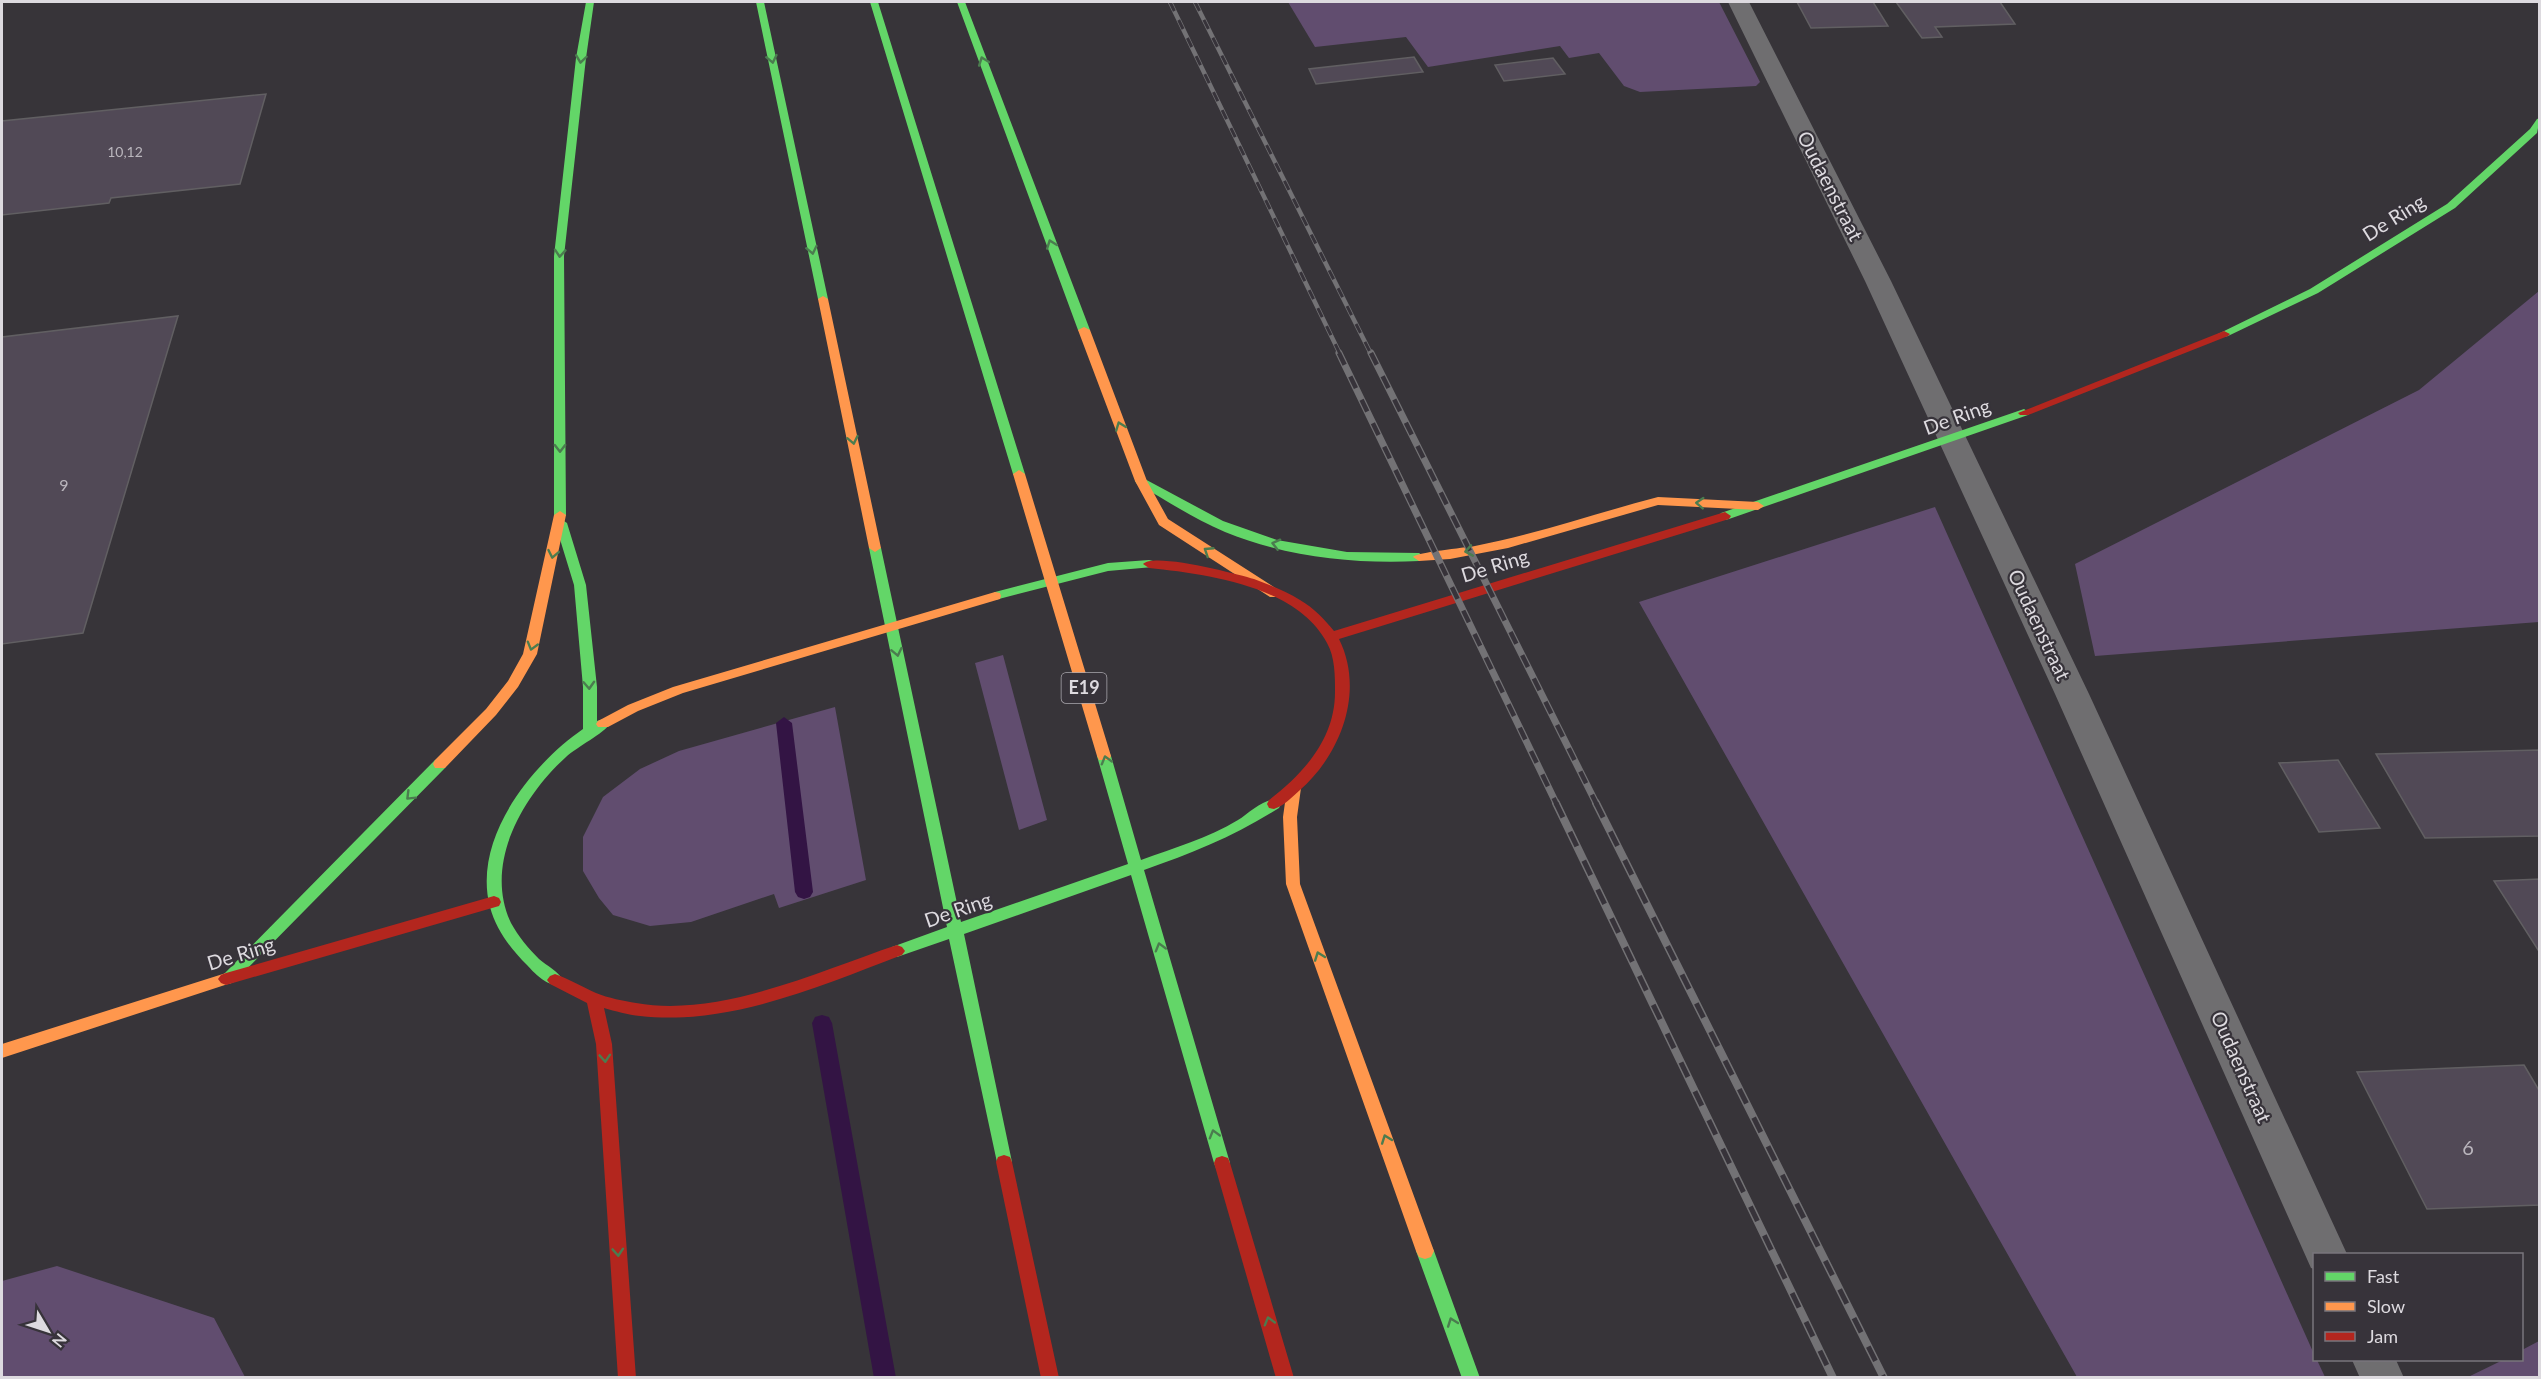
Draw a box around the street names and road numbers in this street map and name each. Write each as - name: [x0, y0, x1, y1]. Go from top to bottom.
- street label: Oudaenstraat: [1793, 127, 1869, 244]
- street label: De Ring: [2358, 189, 2429, 246]
- street label: De Ring: [1920, 393, 1993, 439]
- street label: De Ring: [1458, 543, 1531, 587]
- street label: Oudaenstraat: [2004, 565, 2076, 684]
- road number: E19: [1062, 673, 1106, 703]
- street label: De Ring: [921, 886, 994, 932]
- street label: De Ring: [204, 931, 277, 975]
- street label: Oudaenstraat: [2207, 1007, 2277, 1126]

